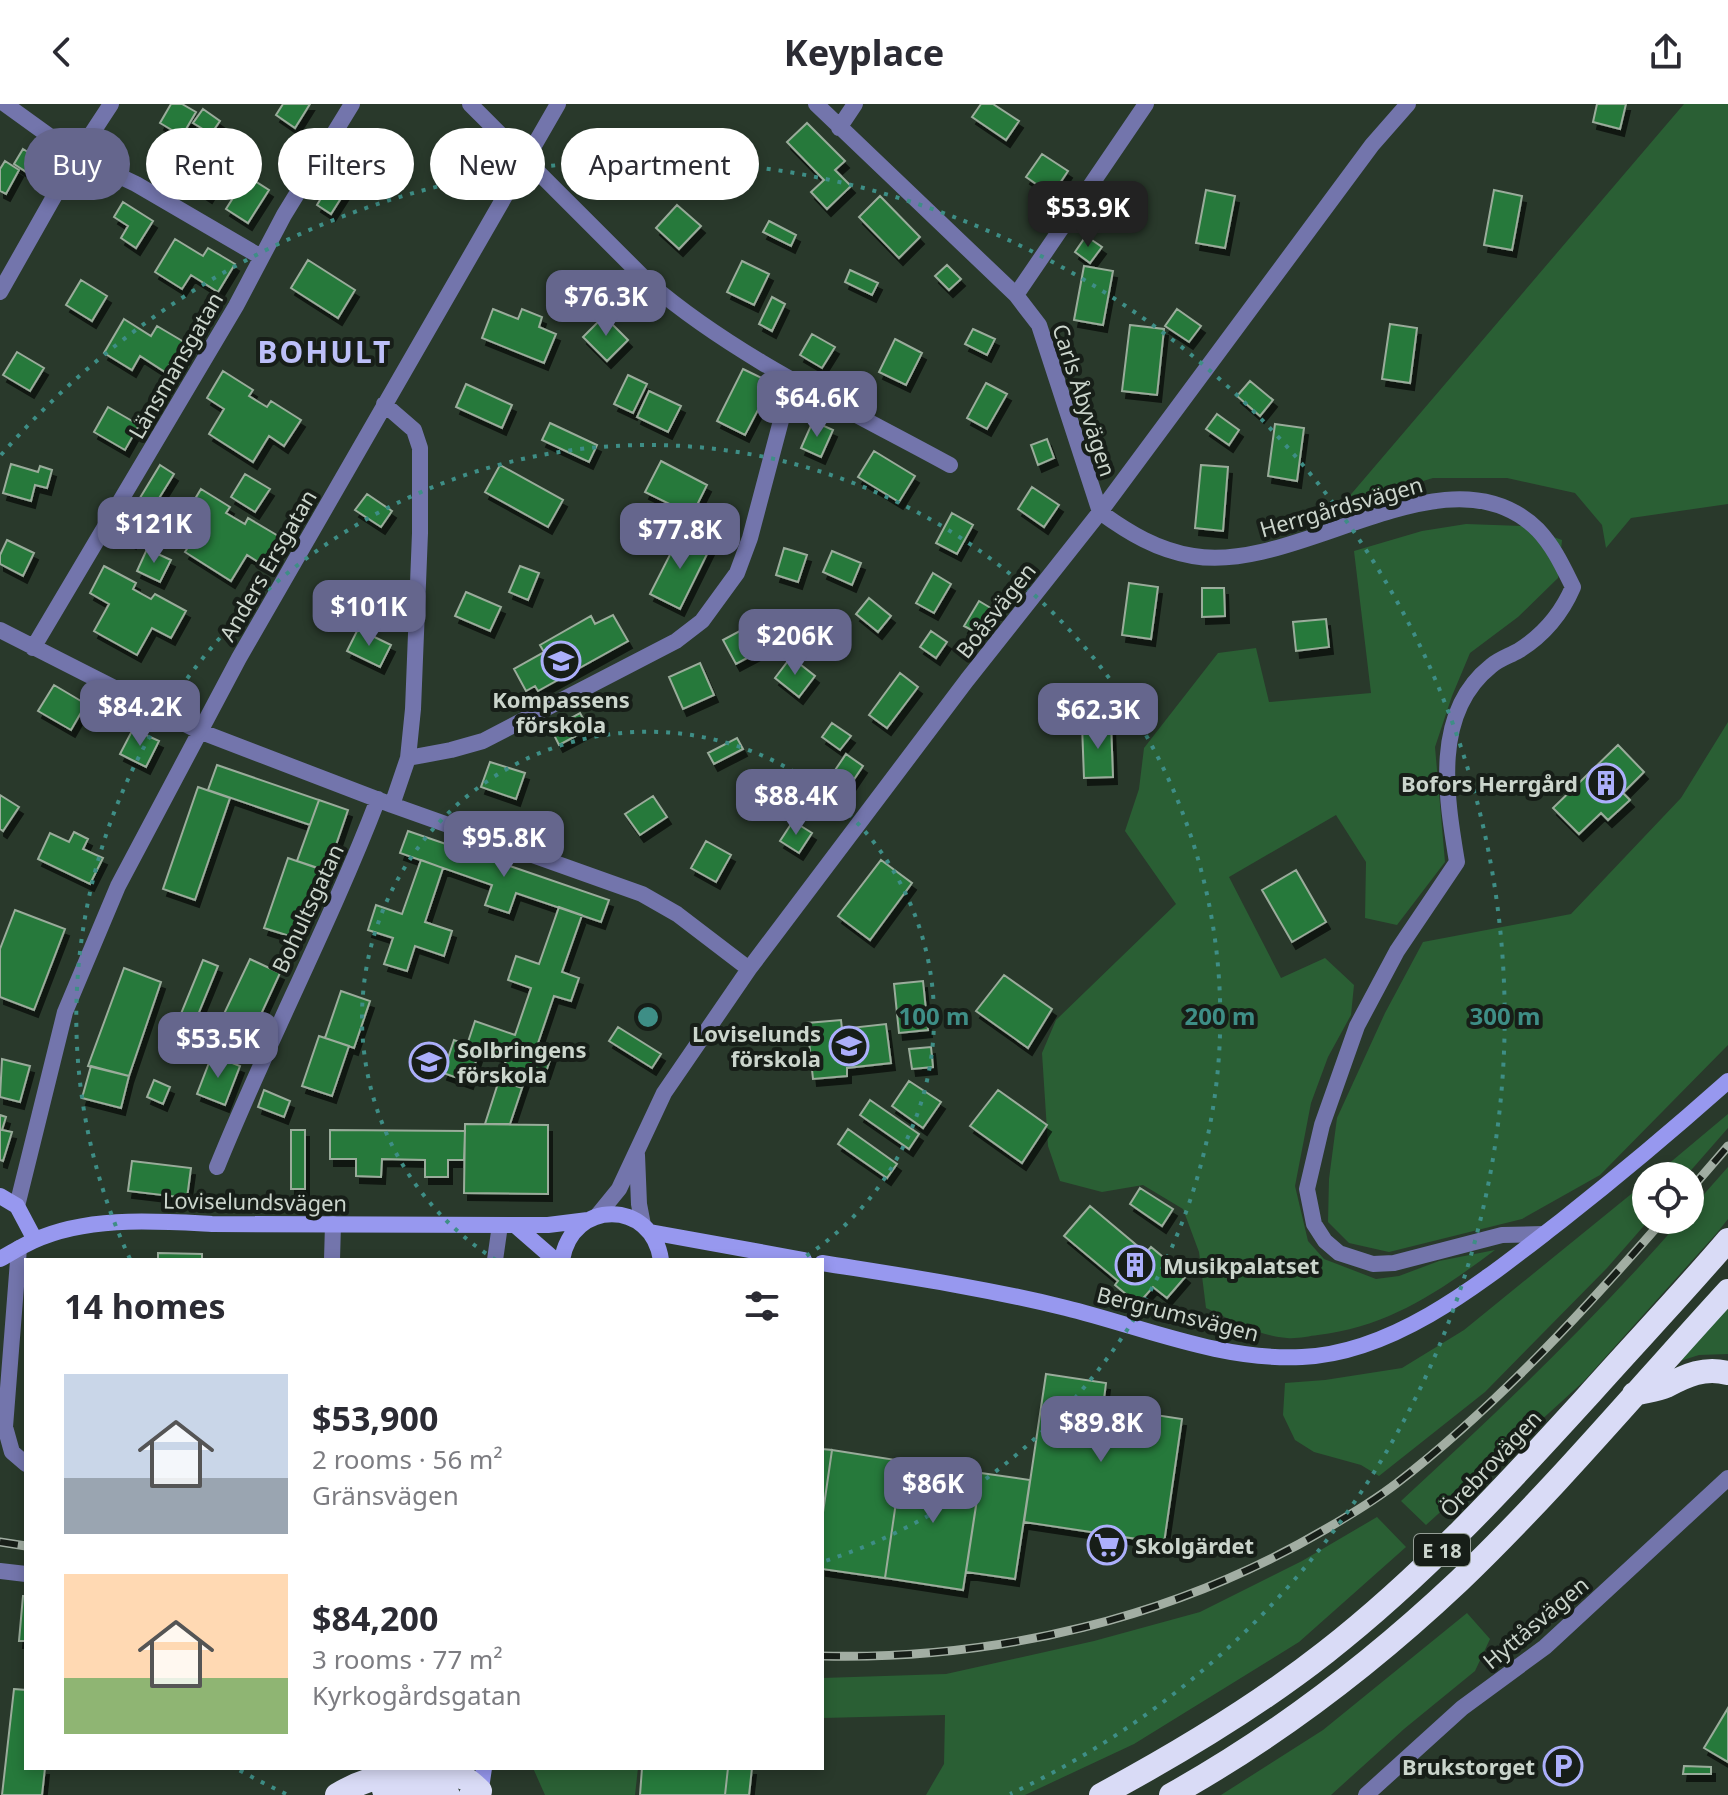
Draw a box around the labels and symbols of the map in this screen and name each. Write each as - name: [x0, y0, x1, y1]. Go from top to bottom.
- pin: $53.9K: [1023, 181, 1153, 249]
- pin: $76.3K: [541, 270, 671, 338]
- street label: Länsmansgatan: [121, 286, 229, 444]
- street label: Carls Åbyvägen: [1046, 320, 1124, 480]
- district label: BOHULT: [258, 331, 392, 372]
- pin: $64.6K: [752, 371, 882, 439]
- street label: Herrgårdsvägen: [1256, 468, 1426, 544]
- street label: Anders Ersgatan: [211, 484, 323, 646]
- pin: $121K: [98, 497, 210, 565]
- pin: $77.8K: [615, 503, 745, 571]
- street label: Boåsvägen: [948, 556, 1042, 664]
- pin: $101K: [313, 580, 425, 648]
- pin: $206K: [739, 609, 851, 677]
- school or university icon: Kompassens förskola: [540, 640, 582, 682]
- pin: $84.2K: [75, 680, 205, 748]
- pin: $62.3K: [1033, 683, 1163, 751]
- place label: Kompassens förskola: [492, 684, 630, 739]
- building icon: Bofors Herrgård: [1585, 762, 1627, 804]
- place label: Bofors Herrgård: [1401, 768, 1578, 798]
- pin: $88.4K: [731, 769, 861, 837]
- pin: $95.8K: [439, 811, 569, 879]
- street label: Bohultsgatan: [264, 839, 350, 977]
- text: 100 m: [899, 999, 969, 1032]
- text: 200 m: [1185, 999, 1255, 1032]
- text: 300 m: [1470, 999, 1540, 1032]
- centre of rings: [634, 1003, 662, 1031]
- pin: $53.5K: [153, 1012, 283, 1080]
- place label: Loviselunds förskola: [692, 1018, 821, 1073]
- school or university icon: Loviselunds förskola: [828, 1025, 870, 1067]
- place label: Solbringens förskola: [457, 1034, 586, 1089]
- school or university icon: Solbringens förskola: [408, 1041, 450, 1083]
- street label: Loviselundsvägen: [163, 1184, 347, 1218]
- building icon: Musikpalatset: [1114, 1244, 1156, 1286]
- place label: Musikpalatset: [1163, 1250, 1319, 1280]
- street label: Bergrumsvägen: [1094, 1278, 1262, 1348]
- pin: $89.8K: [1036, 1396, 1166, 1464]
- street label: Örebrovägen: [1433, 1403, 1547, 1523]
- pin: $86K: [886, 1457, 980, 1525]
- supermarket icon: Skolgärdet: [1086, 1524, 1128, 1566]
- place label: Skolgärdet: [1135, 1530, 1254, 1560]
- road number: E 18: [1414, 1534, 1470, 1566]
- street label: Hyttåsvägen: [1476, 1569, 1594, 1675]
- parking icon: Brukstorget: [1542, 1745, 1584, 1787]
- place label: Brukstorget: [1402, 1751, 1535, 1781]

